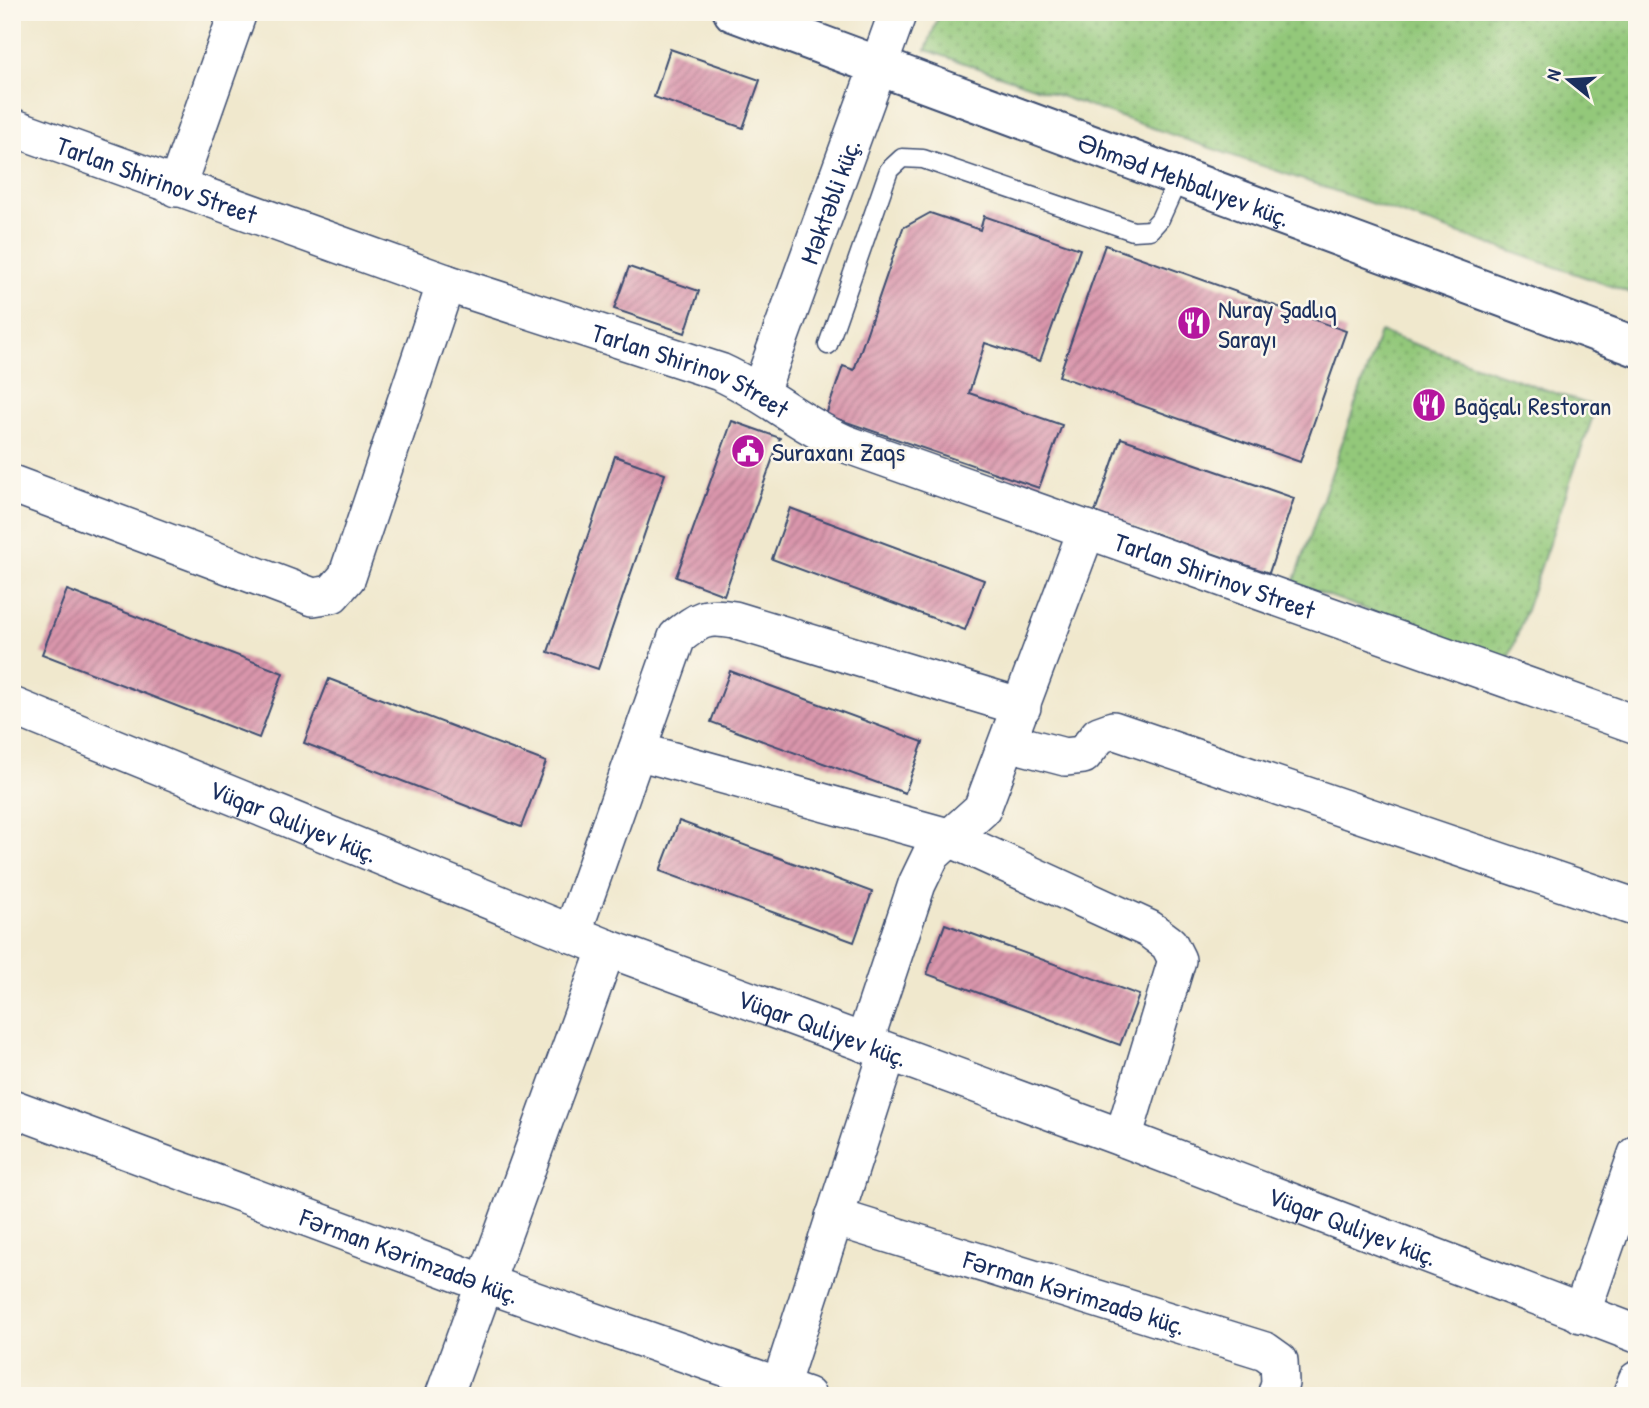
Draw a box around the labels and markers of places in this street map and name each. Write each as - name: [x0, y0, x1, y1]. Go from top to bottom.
- place label: Nuray Şadlıq Sarayı: [1218, 291, 1336, 356]
- restaurant icon: Nuray Şadlıq Sarayı: [1175, 304, 1213, 342]
- restaurant icon: Bağçalı Restoran: [1410, 386, 1448, 424]
- place label: Bağçalı Restoran: [1454, 388, 1611, 423]
- public building icon: Suraxanı Zaqs: [729, 432, 767, 470]
- place label: Suraxanı Zaqs: [772, 434, 905, 469]

